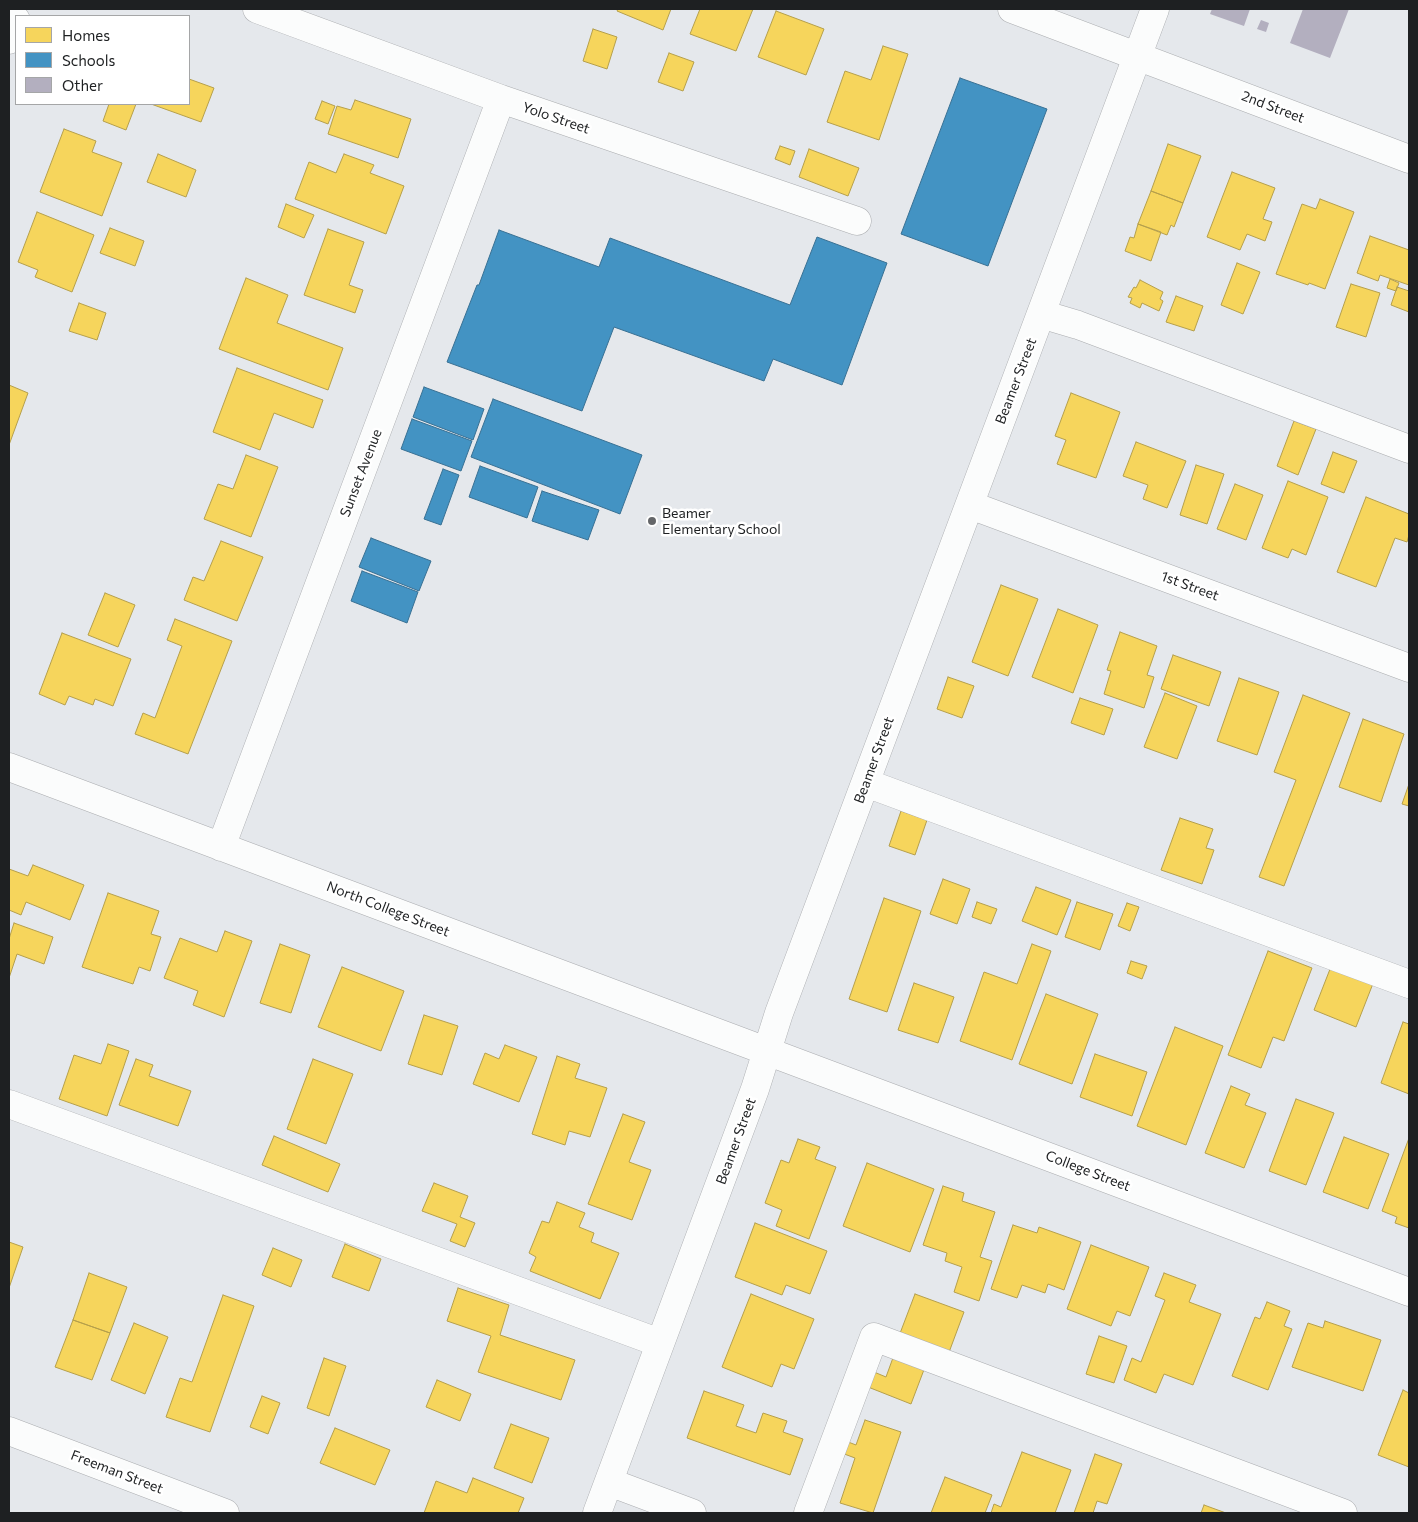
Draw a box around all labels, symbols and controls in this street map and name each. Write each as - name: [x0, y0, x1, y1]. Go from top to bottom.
- legend: [15, 15, 190, 105]
- text: Homes: [62, 26, 110, 44]
- text: Schools: [62, 51, 115, 69]
- text: Other: [62, 76, 103, 94]
- street label: 2nd Street: [1239, 87, 1307, 127]
- street label: Yolo Street: [520, 99, 592, 137]
- street label: Beamer Street: [992, 335, 1040, 427]
- street label: Sunset Avenue: [337, 427, 385, 519]
- place label: Beamer Elementary School: [662, 505, 781, 538]
- marker: Beamer Elementary School: [646, 515, 658, 527]
- street label: 1st Street: [1159, 568, 1221, 604]
- street label: Beamer Street: [851, 714, 897, 806]
- street label: North College Street: [324, 878, 452, 940]
- street label: Beamer Street: [713, 1095, 759, 1187]
- street label: College Street: [1043, 1147, 1133, 1195]
- street label: Freeman Street: [68, 1447, 166, 1497]

